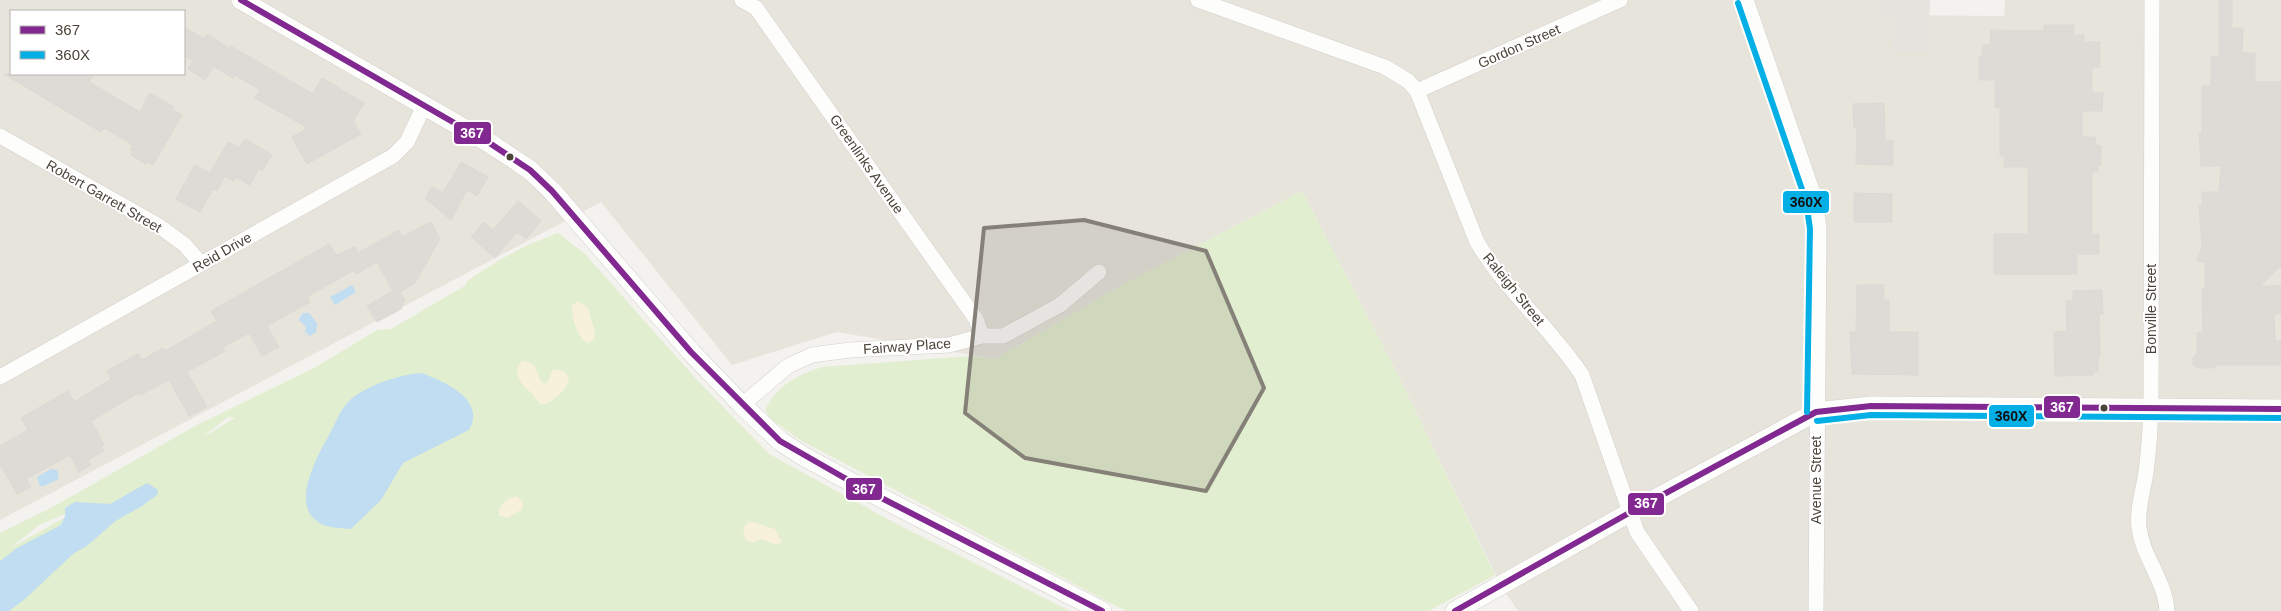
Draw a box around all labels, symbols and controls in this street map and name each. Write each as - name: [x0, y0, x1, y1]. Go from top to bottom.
- legend: [10, 10, 185, 75]
- text: 367: [55, 21, 80, 38]
- street label: Gordon Street: [1476, 21, 1563, 71]
- text: 360X: [55, 46, 90, 63]
- street label: Greenlinks Avenue: [827, 111, 907, 217]
- line badge: 367: [453, 121, 492, 145]
- text: 367: [460, 125, 484, 141]
- unlabelled marker: [505, 152, 515, 162]
- street label: Robert Garrett Street: [43, 156, 165, 236]
- line badge: 360X: [1782, 190, 1830, 214]
- text: 360X: [1790, 194, 1823, 210]
- street label: Reid Drive: [190, 229, 254, 275]
- street label: Raleigh Street: [1480, 249, 1548, 329]
- street label: Bonville Street: [2143, 264, 2159, 354]
- street label: Fairway Place: [863, 335, 952, 357]
- line badge: 367: [2043, 395, 2081, 419]
- text: 367: [2050, 399, 2074, 415]
- unlabelled marker: [2099, 403, 2109, 413]
- line badge: 360X: [1988, 404, 2035, 428]
- text: 360X: [1995, 408, 2028, 424]
- street label: Avenue Street: [1808, 436, 1824, 524]
- line badge: 367: [845, 477, 883, 501]
- text: 367: [852, 481, 876, 497]
- line badge: 367: [1627, 492, 1665, 516]
- text: 367: [1634, 495, 1658, 511]

